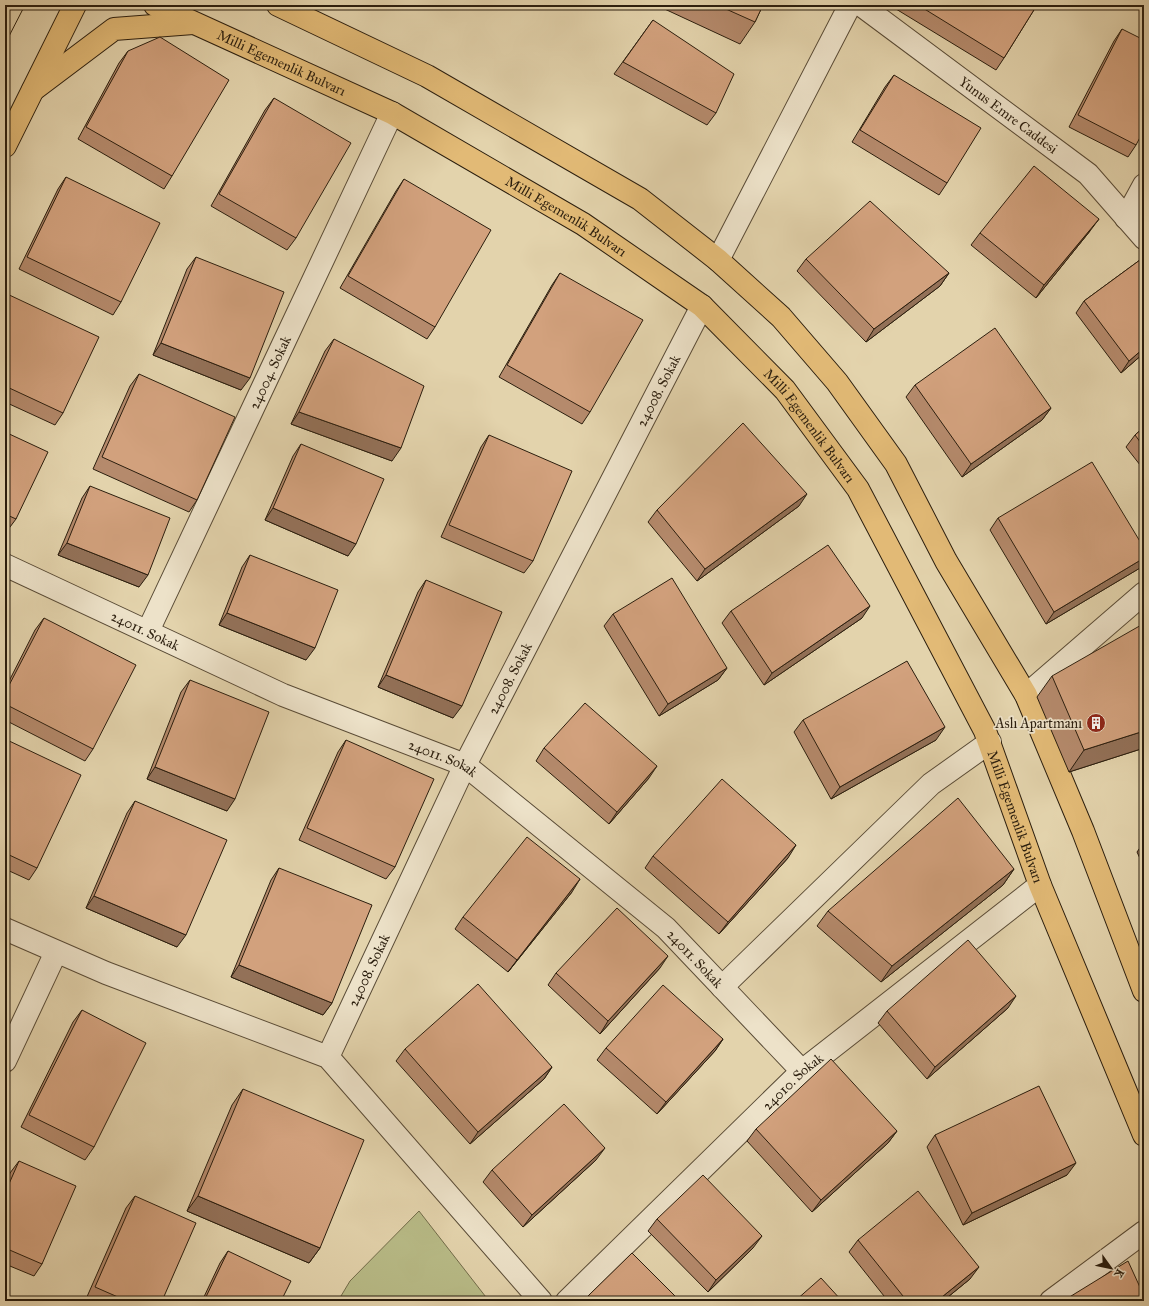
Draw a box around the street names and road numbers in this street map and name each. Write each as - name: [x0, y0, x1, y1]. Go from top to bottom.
- street label: Milli Egemenlik Bulvarı: [214, 26, 348, 100]
- street label: Yunus Emre Caddesi: [956, 73, 1061, 158]
- street label: Milli Egemenlik Bulvarı: [502, 173, 630, 261]
- street label: 24004. Sokak: [246, 333, 295, 412]
- street label: 24008. Sokak: [633, 352, 685, 430]
- street label: Milli Egemenlik Bulvarı: [760, 365, 858, 486]
- street label: 24011. Sokak: [108, 608, 183, 655]
- street label: 24008. Sokak: [485, 639, 536, 717]
- street label: 24011. Sokak: [406, 736, 481, 781]
- street label: Milli Egemenlik Bulvarı: [984, 748, 1047, 885]
- street label: 24011. Sokak: [663, 926, 727, 992]
- street label: 24008. Sokak: [345, 931, 394, 1009]
- street label: 24010. Sokak: [759, 1049, 827, 1114]

